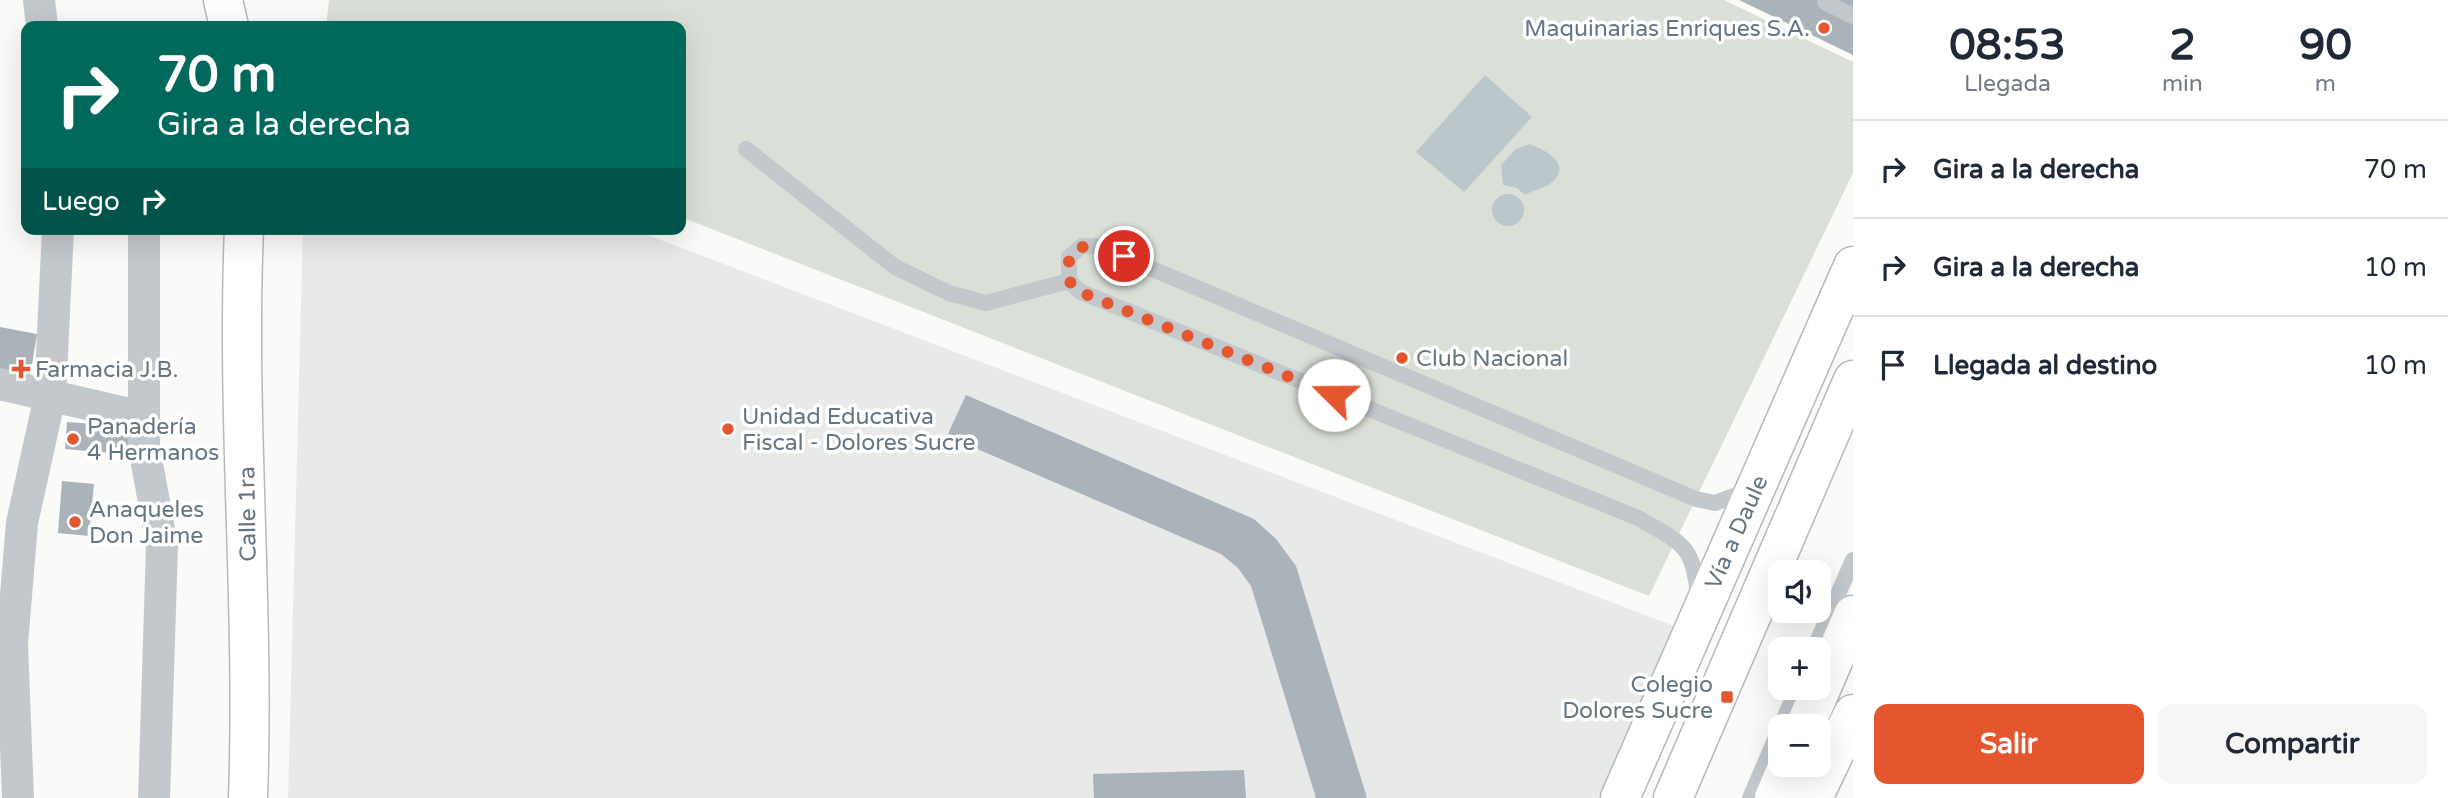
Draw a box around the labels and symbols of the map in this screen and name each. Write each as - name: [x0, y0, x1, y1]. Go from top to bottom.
- place label: Maquinarias Enriques S.A.: [1524, 15, 1810, 43]
- marker: Maquinarias Enriques S.A.: [1816, 20, 1832, 36]
- pin: [1094, 226, 1154, 286]
- place label: Club Nacional: [1416, 345, 1568, 373]
- marker: Club Nacional: [1394, 350, 1410, 366]
- place label: Farmacia J.B.: [35, 356, 178, 384]
- position arrow: [1297, 358, 1371, 432]
- marker: Farmacia J.B.: [13, 361, 29, 377]
- place label: Unidad Educativa Fiscal - Dolores Sucre: [742, 403, 976, 457]
- place label: Panadería 4 Hermanos: [87, 413, 219, 467]
- marker: Unidad Educativa Fiscal - Dolores Sucre: [720, 421, 736, 437]
- marker: Panadería 4 Hermanos: [65, 431, 81, 447]
- street label: Calle 1ra: [233, 466, 263, 562]
- street label: Vía a Daule: [1699, 471, 1774, 594]
- place label: Anaqueles Don Jaime: [89, 496, 204, 550]
- marker: Anaqueles Don Jaime: [67, 514, 83, 530]
- place label: Colegio Dolores Sucre: [1562, 671, 1713, 725]
- marker: Colegio Dolores Sucre: [1719, 689, 1735, 705]

